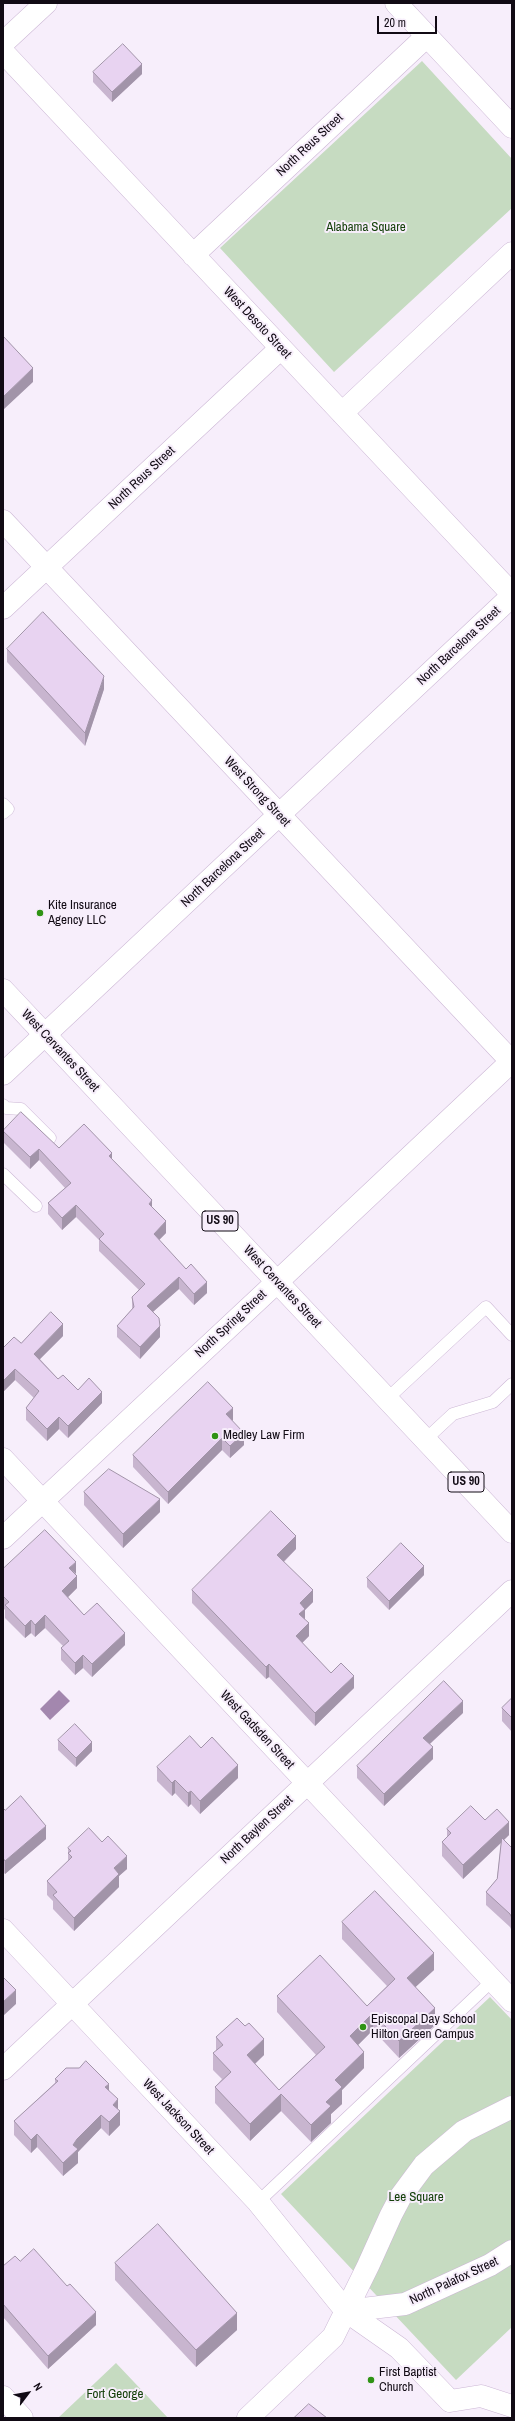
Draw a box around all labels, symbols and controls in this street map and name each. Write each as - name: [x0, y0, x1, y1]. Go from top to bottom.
- scale bar: [379, 8, 439, 34]
- text: 20 m: [384, 15, 406, 31]
- street label: North Reus Street: [273, 110, 347, 180]
- park label: Alabama Square: [326, 220, 406, 236]
- street label: West Desoto Street: [220, 284, 294, 362]
- street label: North Reus Street: [105, 443, 179, 513]
- street label: North Barcelona Street: [414, 603, 504, 689]
- street label: West Strong Street: [221, 754, 293, 830]
- street label: North Barcelona Street: [178, 825, 268, 911]
- place label: Kite Insurance Agency LLC: [48, 898, 117, 929]
- marker: Kite Insurance Agency LLC: [35, 908, 45, 918]
- street label: West Cervantes Street: [18, 1007, 102, 1095]
- road number: US 90: [202, 1211, 238, 1231]
- street label: West Cervantes Street: [240, 1243, 324, 1331]
- street label: North Spring Street: [192, 1287, 270, 1361]
- place label: Medley Law Firm: [223, 1428, 305, 1444]
- marker: Medley Law Firm: [210, 1431, 220, 1441]
- road number: US 90: [448, 1472, 484, 1492]
- street label: West Gadsden Street: [217, 1687, 297, 1773]
- street label: North Baylen Street: [218, 1793, 296, 1867]
- place label: Episcopal Day School Hilton Green Campus: [371, 2012, 475, 2043]
- marker: Episcopal Day School Hilton Green Campus: [358, 2022, 368, 2032]
- street label: West Jackson Street: [139, 2076, 217, 2158]
- park label: Lee Square: [388, 2190, 444, 2206]
- street label: North Palafox Street: [407, 2254, 501, 2308]
- place label: First Baptist Church: [379, 2365, 436, 2396]
- north arrow: [8, 2373, 48, 2413]
- marker: First Baptist Church: [366, 2375, 376, 2385]
- text: N: [31, 2380, 46, 2393]
- park label: Fort George: [87, 2387, 143, 2403]

